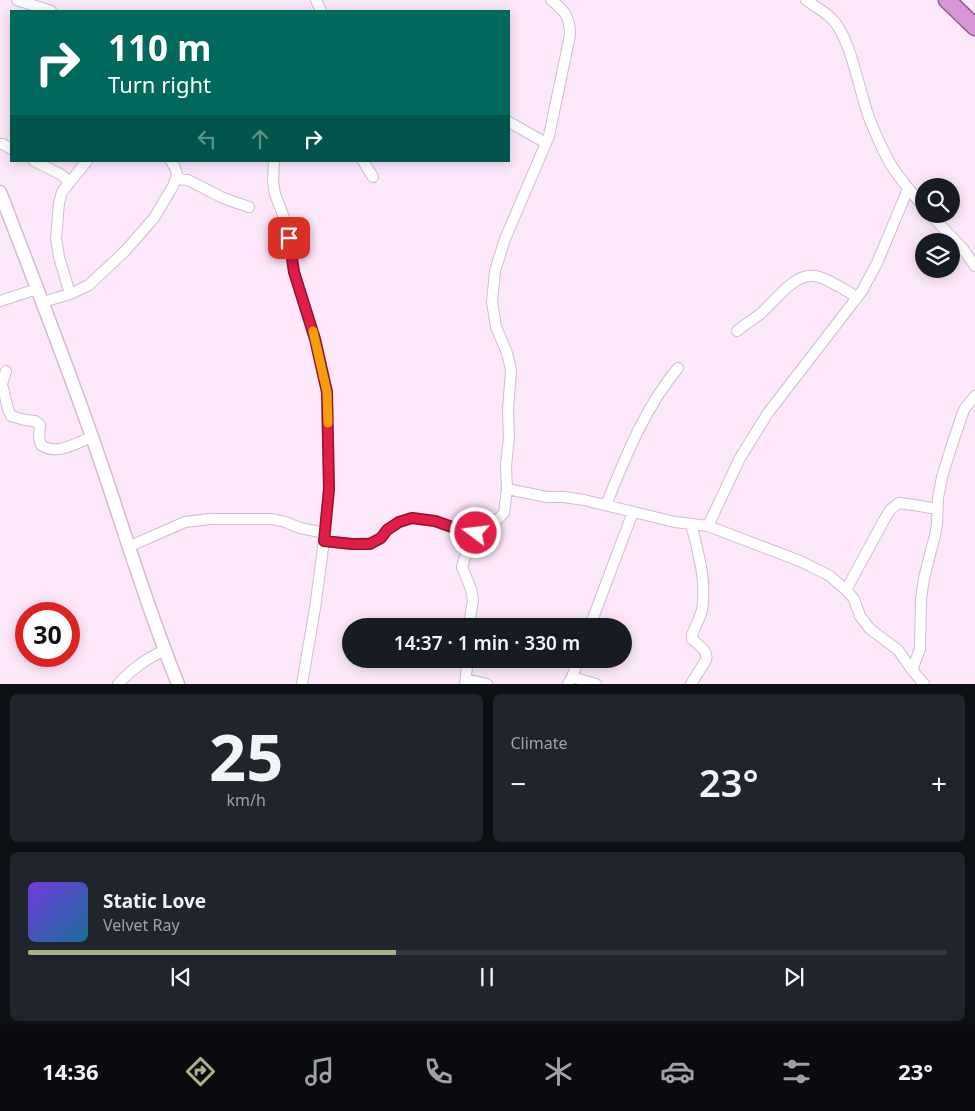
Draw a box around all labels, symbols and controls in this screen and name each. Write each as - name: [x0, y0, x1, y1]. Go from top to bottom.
- text: 110 m: [108, 24, 211, 71]
- icon: right: [25, 30, 90, 95]
- text: Turn right: [108, 69, 211, 99]
- icon: left: [193, 125, 221, 153]
- icon: ahead: [246, 125, 274, 153]
- icon: right: [299, 125, 327, 153]
- map controls: [915, 178, 960, 278]
- button: search: [915, 178, 960, 223]
- pin: [268, 217, 310, 259]
- icon: arrive: [275, 224, 303, 252]
- button: layers: [915, 233, 960, 278]
- position arrow: [449, 506, 501, 558]
- speed limit sign: 30: [15, 602, 80, 667]
- text: 14:37 · 1 min · 330 m: [394, 630, 580, 656]
- text: 25: [209, 712, 283, 800]
- text: Climate: [511, 732, 568, 754]
- text: 23°: [699, 756, 759, 808]
- text: −: [511, 764, 527, 802]
- text: +: [931, 764, 947, 802]
- text: km/h: [227, 789, 266, 811]
- text: Static Love: [103, 888, 206, 914]
- text: Velvet Ray: [103, 914, 180, 936]
- icon: previous: [167, 963, 195, 991]
- icon: pause: [473, 963, 501, 991]
- icon: next: [780, 963, 808, 991]
- icon: directions: [183, 1054, 218, 1089]
- icon: music: [302, 1054, 337, 1089]
- icon: phone: [421, 1054, 456, 1089]
- icon: climate: [541, 1054, 576, 1089]
- icon: car: [660, 1054, 695, 1089]
- icon: filters: [779, 1054, 814, 1089]
- text: 14:36: [42, 1056, 99, 1086]
- text: 23°: [898, 1056, 933, 1086]

